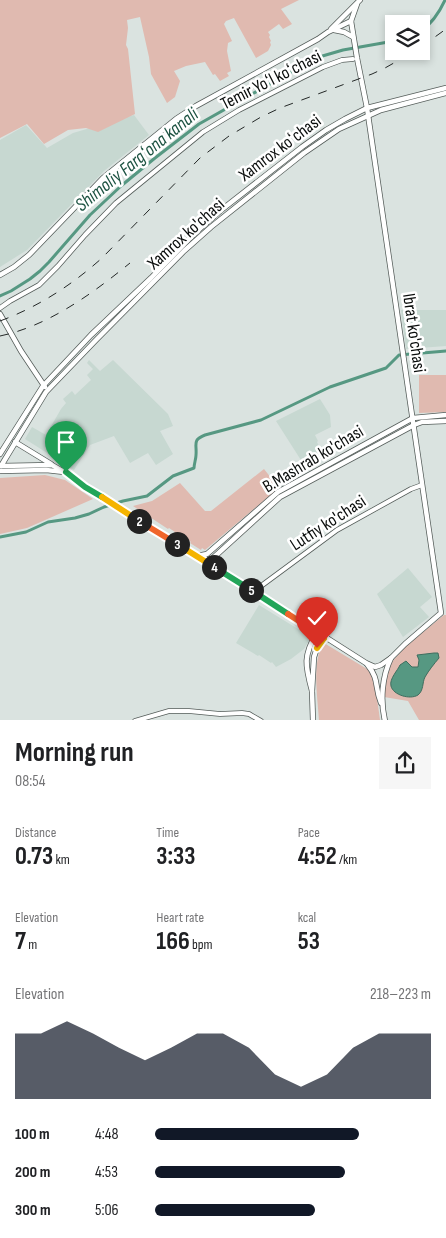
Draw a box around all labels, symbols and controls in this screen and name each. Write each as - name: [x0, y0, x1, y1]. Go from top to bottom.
- map controls: [385, 15, 430, 60]
- button: layers: [385, 15, 430, 60]
- street label: Temir Yoʻl koʻchasi: [217, 46, 325, 114]
- water label: Shimoliy Fargʻona kanali: [71, 103, 204, 217]
- street label: Xamrox koʻchasi: [234, 110, 325, 186]
- street label: Xamrox ko'chasi: [142, 194, 229, 275]
- street label: Ibrat ko'chasi: [398, 292, 430, 374]
- pin: [45, 421, 87, 472]
- street label: B.Mashrab ko'chasi: [259, 421, 367, 497]
- icon: arrive: [52, 428, 80, 456]
- street label: Lutfiy ko'chasi: [286, 491, 370, 555]
- pin: 2: [126, 508, 152, 534]
- text: 2: [136, 513, 143, 530]
- pin: 3: [164, 532, 190, 556]
- text: 3: [174, 536, 181, 553]
- pin: 4: [202, 554, 226, 580]
- text: 4: [211, 559, 218, 576]
- pin: 5: [238, 578, 264, 602]
- text: 5: [248, 582, 255, 599]
- pin: [296, 597, 338, 648]
- icon: check: [303, 604, 331, 632]
- text: Morning run: [15, 736, 134, 769]
- button: share: [379, 737, 431, 789]
- text: 08:54: [15, 772, 45, 791]
- text: Distance: [15, 824, 56, 841]
- text: Time: [156, 824, 179, 841]
- text: Pace: [298, 824, 320, 841]
- text: 0.73: [15, 841, 53, 872]
- text: 3:33: [156, 841, 196, 872]
- text: 4:52: [298, 841, 337, 872]
- text: km: [53, 851, 70, 868]
- text: /km: [337, 851, 357, 868]
- text: Elevation: [15, 909, 58, 926]
- text: Heart rate: [156, 909, 204, 926]
- text: kcal: [298, 909, 316, 926]
- text: 7: [15, 926, 26, 957]
- text: 166: [156, 926, 190, 957]
- text: 53: [298, 926, 320, 957]
- text: m: [26, 936, 37, 953]
- text: bpm: [190, 936, 213, 953]
- text: Elevation: [15, 985, 64, 1004]
- text: 218–223 m: [370, 985, 431, 1004]
- text: 100 m: [15, 1125, 50, 1144]
- text: 4:48: [95, 1125, 118, 1144]
- text: 200 m: [15, 1163, 50, 1182]
- text: 4:53: [95, 1163, 118, 1182]
- text: 300 m: [15, 1201, 51, 1220]
- text: 5:06: [95, 1201, 119, 1220]

